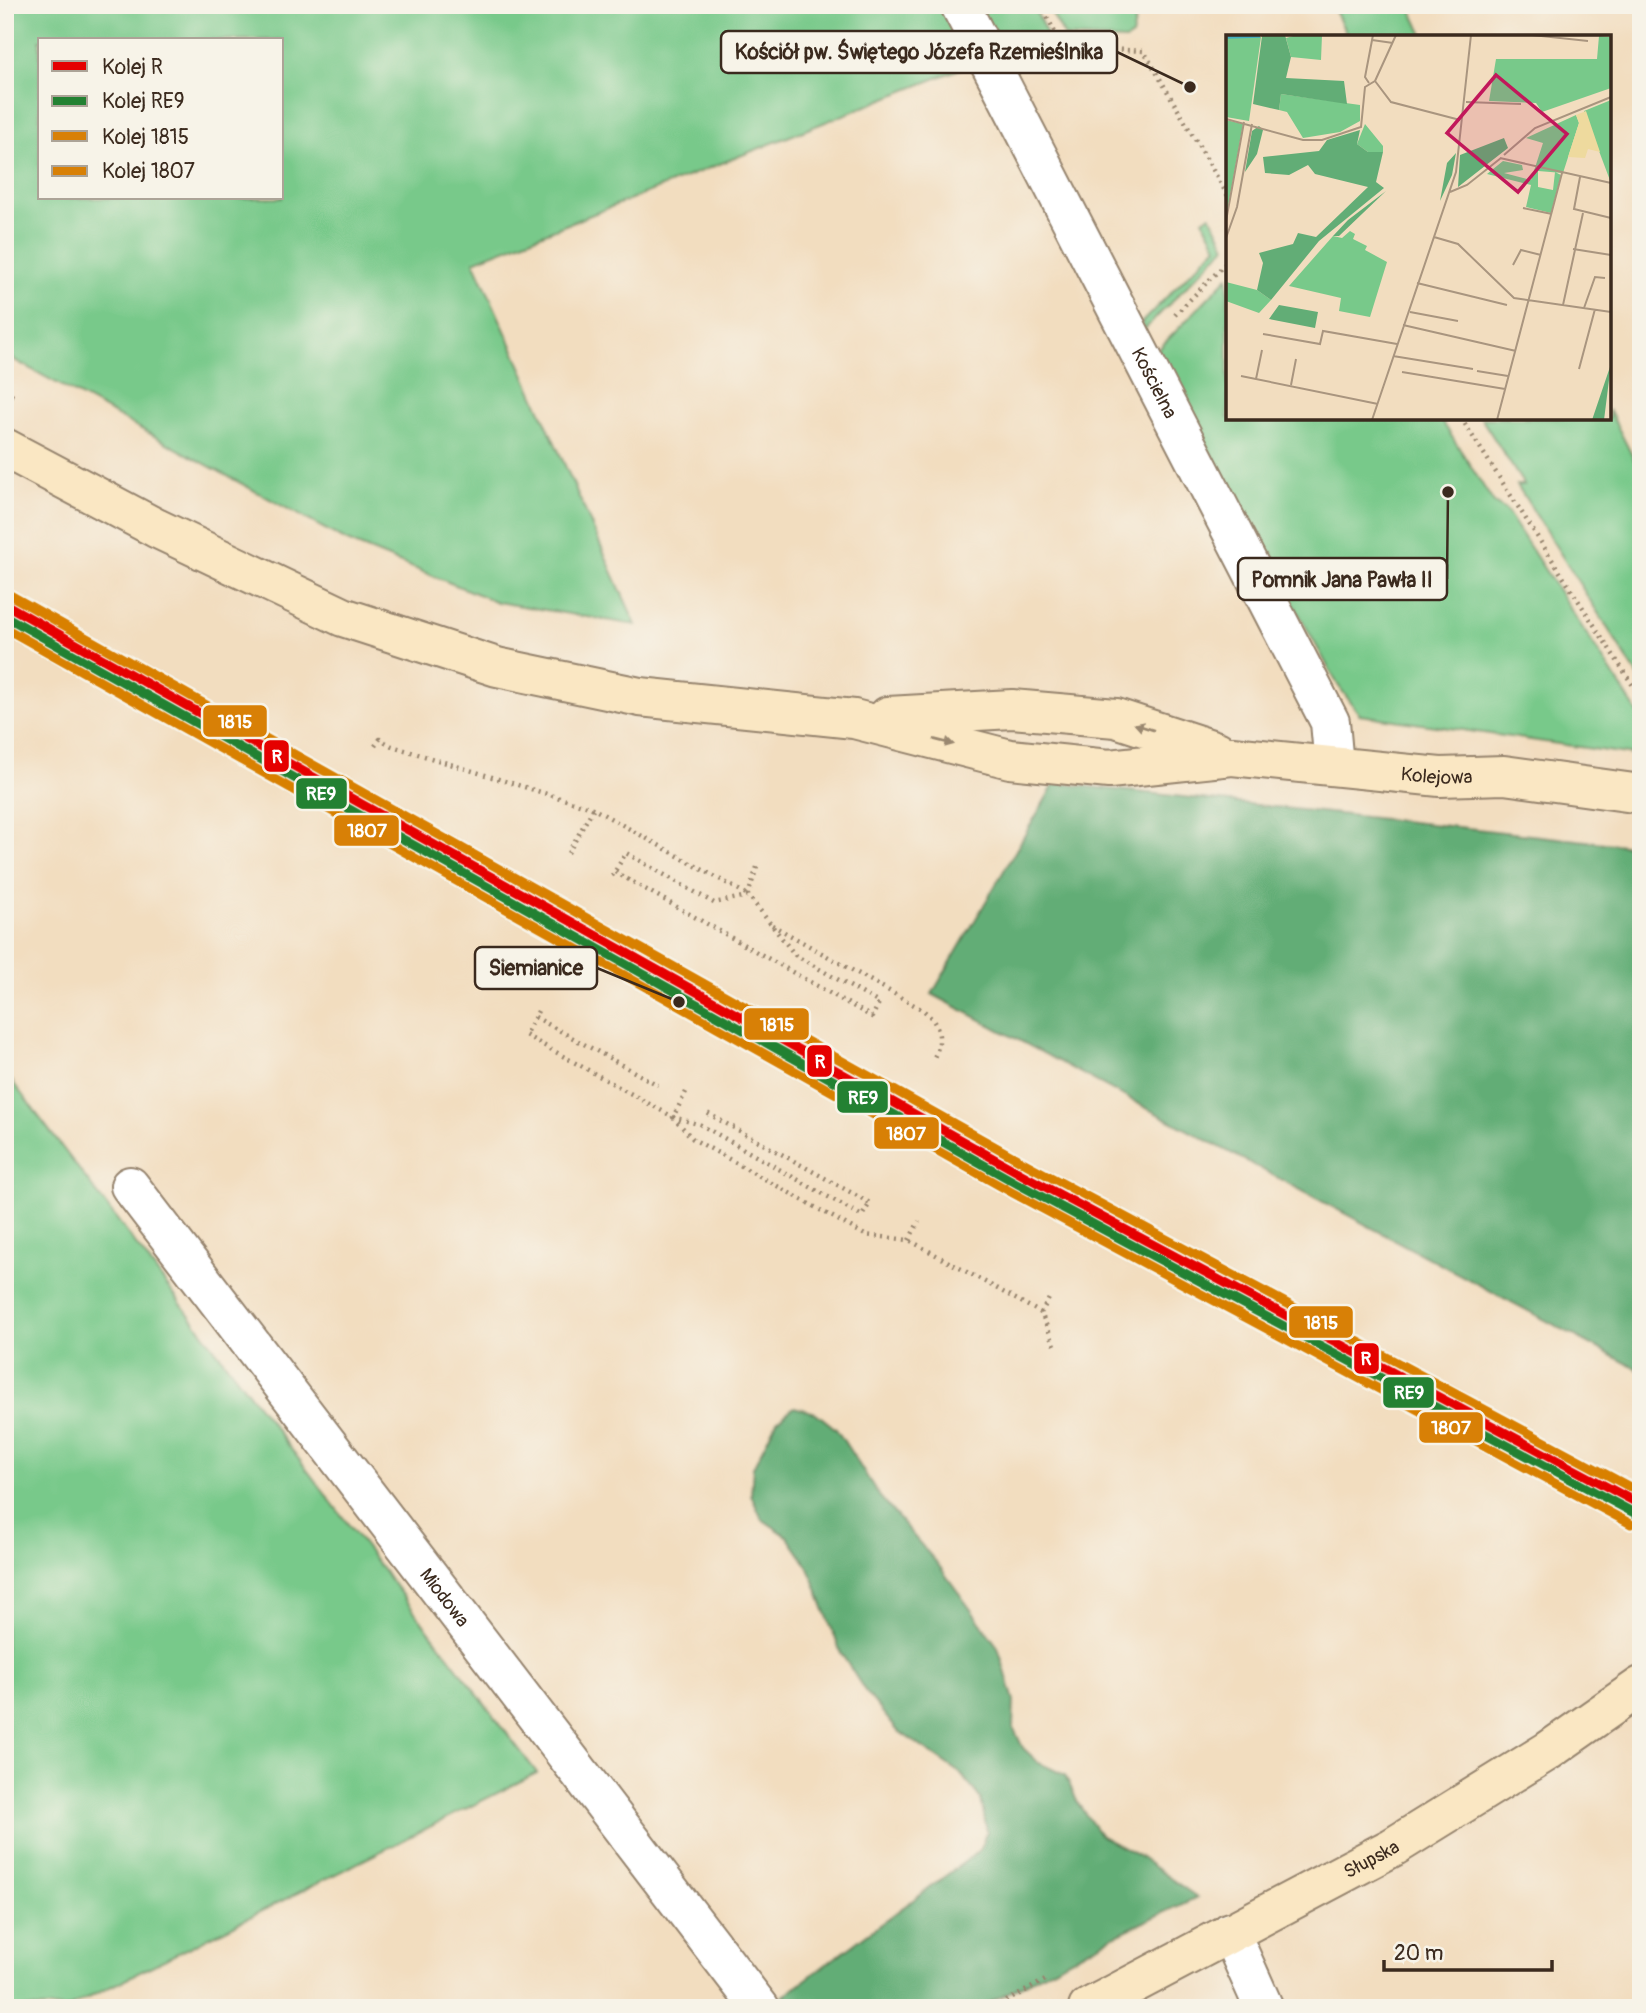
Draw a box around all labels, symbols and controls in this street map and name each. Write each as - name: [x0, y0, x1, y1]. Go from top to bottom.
- callout: Kościół pw. Świętego Józefa Rzemieślnika: [721, 31, 1117, 73]
- inset map: [1226, 35, 1611, 420]
- legend: [38, 38, 284, 200]
- text: Kościół pw. Świętego Józefa Rzemieślnika: [735, 38, 1103, 66]
- text: Kolej R: [102, 54, 163, 81]
- text: Kolej RE9: [102, 88, 185, 115]
- text: Kolej 1815: [102, 124, 189, 151]
- text: Kolej 1807: [102, 158, 195, 185]
- street label: Kościelna: [1126, 344, 1182, 423]
- callout: Pomnik Jana Pawła II: [1238, 558, 1447, 600]
- text: Pomnik Jana Pawła II: [1251, 567, 1433, 594]
- line badge: 1815: [202, 704, 268, 738]
- text: 1815: [218, 710, 252, 734]
- one-way arrow: [1133, 721, 1154, 732]
- one-way arrow: [933, 737, 955, 748]
- line badge: R: [263, 739, 290, 773]
- text: R: [271, 745, 283, 769]
- street label: Kolejowa: [1400, 762, 1473, 790]
- line badge: RE9: [295, 777, 348, 810]
- text: RE9: [306, 782, 337, 806]
- line badge: 1807: [333, 814, 400, 847]
- text: 1807: [347, 819, 388, 843]
- callout: Siemianice: [475, 947, 597, 989]
- text: Siemianice: [489, 955, 584, 982]
- line badge: 1815: [743, 1007, 810, 1041]
- text: 1815: [760, 1013, 794, 1037]
- line badge: R: [806, 1044, 833, 1078]
- text: R: [814, 1050, 826, 1074]
- line badge: RE9: [836, 1080, 889, 1114]
- text: RE9: [848, 1086, 879, 1110]
- line badge: 1807: [873, 1116, 940, 1150]
- text: 1807: [886, 1122, 927, 1146]
- line badge: 1815: [1288, 1305, 1354, 1339]
- text: 1815: [1304, 1311, 1338, 1335]
- line badge: R: [1353, 1342, 1380, 1375]
- text: R: [1360, 1347, 1372, 1371]
- line badge: RE9: [1382, 1376, 1435, 1409]
- text: RE9: [1394, 1381, 1425, 1405]
- line badge: 1807: [1418, 1411, 1484, 1444]
- text: 1807: [1431, 1416, 1472, 1440]
- street label: Miodowa: [414, 1563, 475, 1632]
- street label: Słupska: [1340, 1835, 1404, 1884]
- scale bar: [1384, 1929, 1552, 1973]
- text: 20 m: [1394, 1940, 1443, 1967]

